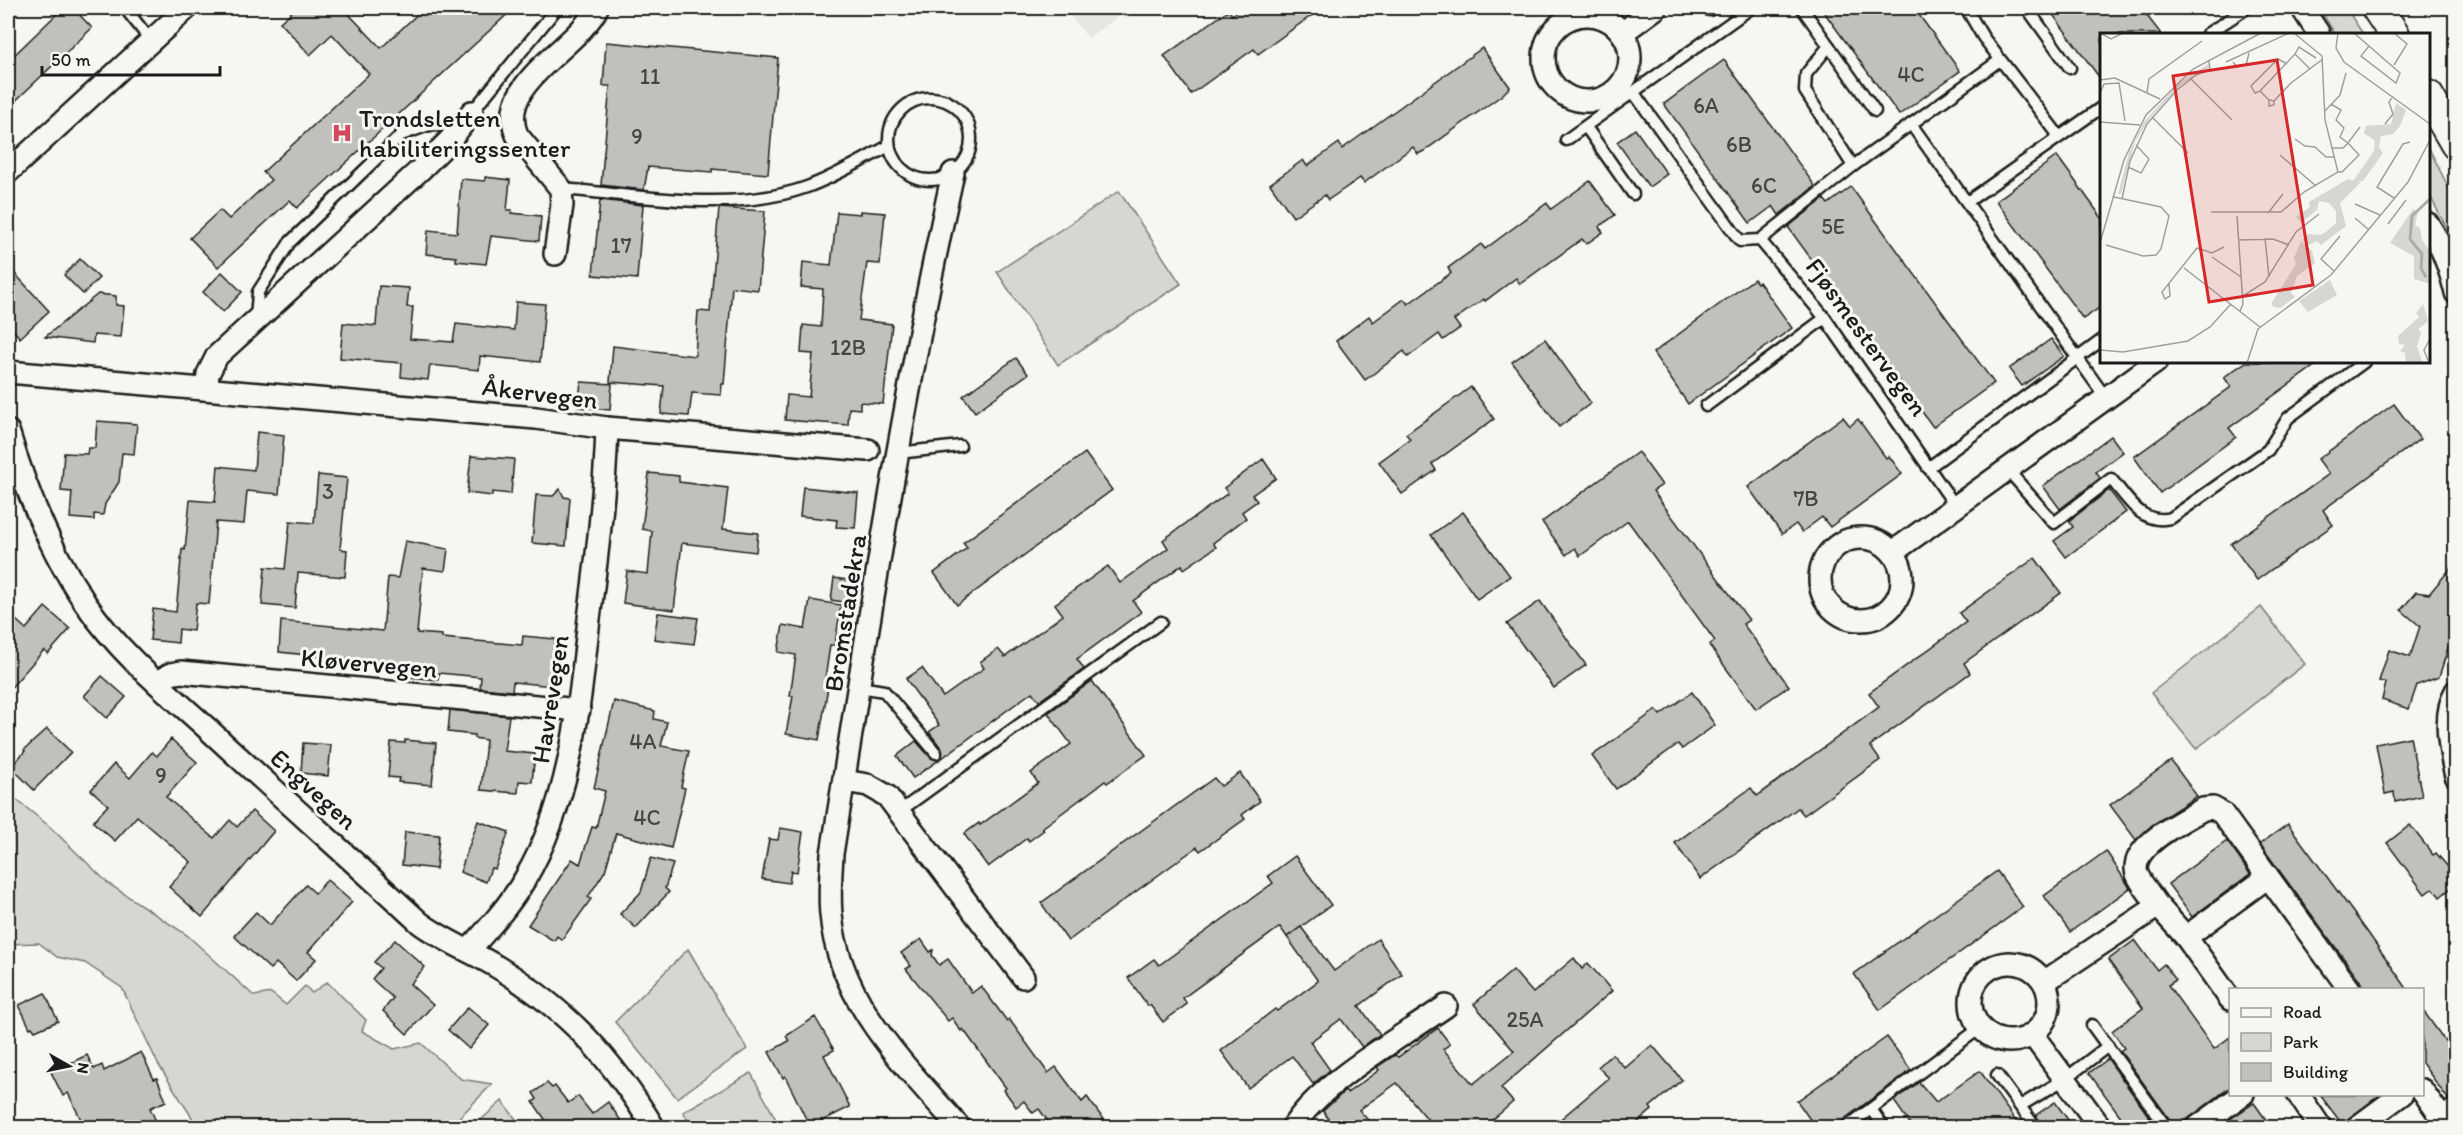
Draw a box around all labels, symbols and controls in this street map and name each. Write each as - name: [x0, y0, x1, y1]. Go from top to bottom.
- inset map: [2100, 33, 2430, 363]
- scale bar: [42, 39, 220, 77]
- text: 50 m: [51, 49, 91, 71]
- house number: 4C: [1897, 61, 1925, 88]
- house number: 11: [640, 63, 660, 90]
- house number: 6A: [1693, 92, 1719, 119]
- place label: Trondsletten habiliteringssenter: [359, 102, 571, 164]
- hospital icon: Trondsletten habiliteringssenter: [330, 121, 354, 145]
- house number: 9: [631, 123, 643, 150]
- house number: 6B: [1726, 131, 1752, 158]
- house number: 6C: [1751, 172, 1777, 199]
- house number: 5E: [1821, 213, 1845, 240]
- house number: 17: [610, 232, 632, 259]
- street label: Fjøsmestervegen: [1799, 252, 1935, 423]
- house number: 12B: [830, 334, 866, 361]
- street label: Åkervegen: [480, 370, 600, 416]
- house number: 3: [322, 478, 334, 505]
- house number: 7B: [1793, 485, 1819, 512]
- street label: Bromstadekra: [817, 531, 873, 694]
- street label: Havrevegen: [524, 632, 576, 766]
- street label: Kløvervegen: [299, 641, 439, 685]
- house number: 4A: [629, 728, 657, 755]
- street label: Engvegen: [264, 742, 364, 836]
- house number: 9: [155, 762, 167, 789]
- house number: 4C: [633, 804, 661, 831]
- legend: [2229, 988, 2424, 1096]
- text: Road: [2283, 1001, 2322, 1023]
- house number: 25A: [1506, 1006, 1544, 1033]
- text: Park: [2283, 1031, 2318, 1053]
- north arrow: [39, 1036, 99, 1096]
- text: N: [73, 1061, 94, 1075]
- text: Building: [2283, 1061, 2349, 1083]

